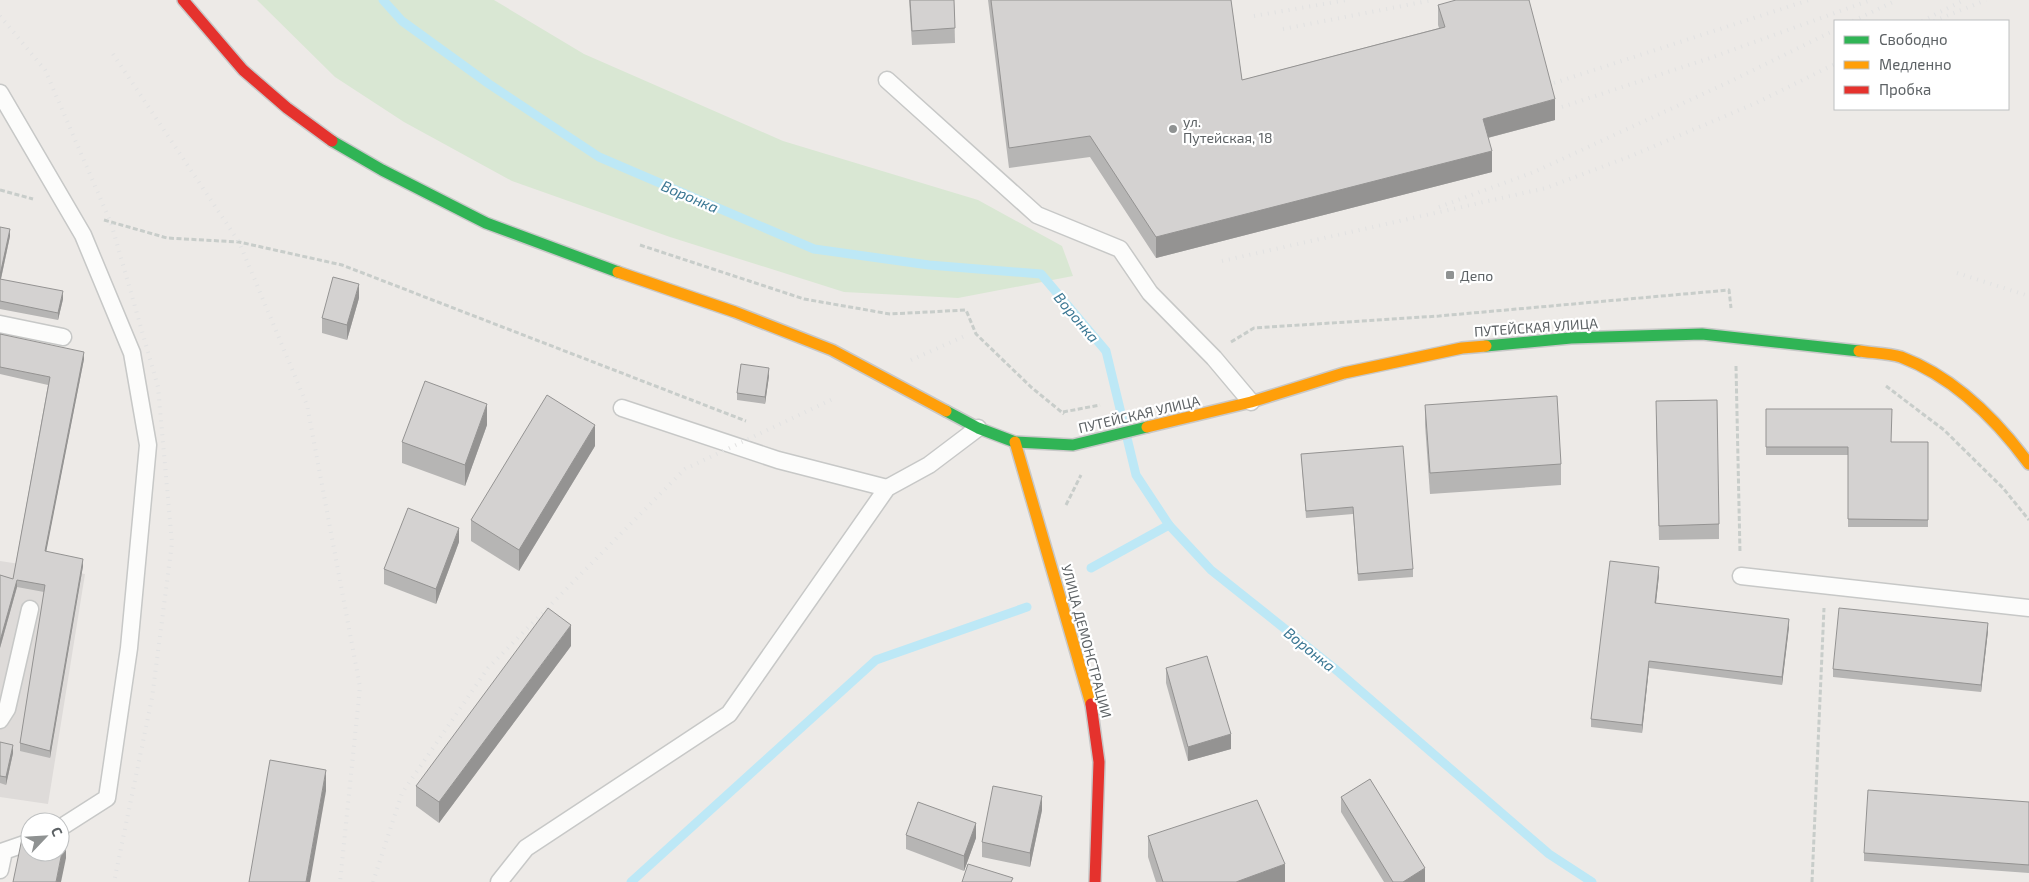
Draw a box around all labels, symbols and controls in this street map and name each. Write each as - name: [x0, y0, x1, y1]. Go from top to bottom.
- legend: [1834, 20, 2009, 110]
- text: Свободно: [1879, 30, 1948, 48]
- text: Медленно: [1879, 55, 1952, 73]
- text: Пробка: [1879, 80, 1931, 98]
- place label: ул. Путейская, 18: [1183, 113, 1272, 146]
- marker: ул. Путейская, 18: [1167, 123, 1179, 135]
- water label: Воронка: [659, 176, 721, 216]
- place label: Депо: [1460, 267, 1493, 284]
- marker: Депо: [1444, 269, 1456, 281]
- water label: Воронка: [1051, 288, 1103, 346]
- street label: ПУТЕЙСКАЯ УЛИЦА: [1473, 314, 1599, 340]
- street label: ПУТЕЙСКАЯ УЛИЦА: [1077, 392, 1202, 436]
- street label: УЛИЦА ДЕМОНСТРАЦИИ: [1058, 562, 1116, 720]
- water label: Воронка: [1281, 623, 1339, 675]
- north arrow: [20, 812, 70, 862]
- text: С: [48, 824, 67, 839]

